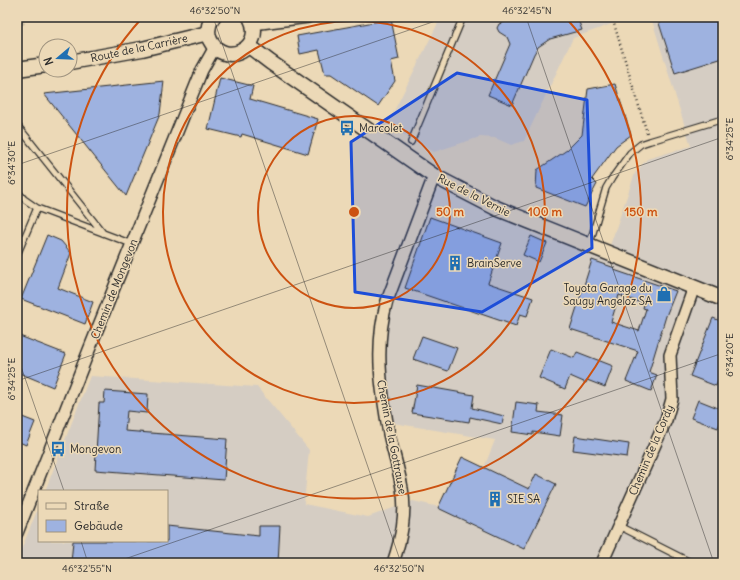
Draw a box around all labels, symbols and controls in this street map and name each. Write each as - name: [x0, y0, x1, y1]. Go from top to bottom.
- text: 46°32'50"N: [190, 4, 240, 17]
- text: 46°32'45"N: [502, 4, 552, 17]
- street label: Route de la Carrière: [89, 31, 189, 65]
- north arrow: [38, 38, 78, 78]
- text: N: [41, 55, 56, 67]
- text: 6°34'25"E: [723, 117, 736, 161]
- bus stop icon: Marcolet: [338, 119, 356, 137]
- place label: Marcolet: [359, 121, 403, 135]
- text: 6°34'30"E: [5, 141, 18, 185]
- street label: Rue de la Vernie: [435, 171, 513, 219]
- text: 50 m: [436, 204, 465, 219]
- text: 100 m: [528, 204, 562, 219]
- text: 150 m: [625, 204, 658, 219]
- centre of rings: [347, 205, 361, 219]
- street label: Chemin de Mongevon: [87, 237, 141, 341]
- building icon: BrainServe: [446, 254, 464, 272]
- place label: BrainServe: [467, 256, 522, 270]
- place label: Toyota Garage du Saugy Angeloz SA: [563, 281, 653, 308]
- shop icon: Toyota Garage du Saugy Angeloz SA: [655, 285, 673, 303]
- text: 6°34'20"E: [723, 333, 736, 377]
- text: 6°34'25"E: [5, 357, 18, 401]
- street label: Chemin de la Gottrause: [374, 379, 410, 496]
- street label: Chemin de la Cordy: [626, 402, 676, 498]
- bus stop icon: Mongevon: [49, 440, 67, 458]
- place label: Mongevon: [70, 442, 121, 456]
- legend: [38, 490, 168, 542]
- building icon: SIE SA: [486, 490, 504, 508]
- place label: SIE SA: [507, 492, 540, 506]
- text: Straße: [74, 498, 109, 513]
- text: Gebäude: [74, 518, 123, 533]
- text: 46°32'55"N: [62, 562, 112, 575]
- text: 46°32'50"N: [374, 562, 424, 575]

